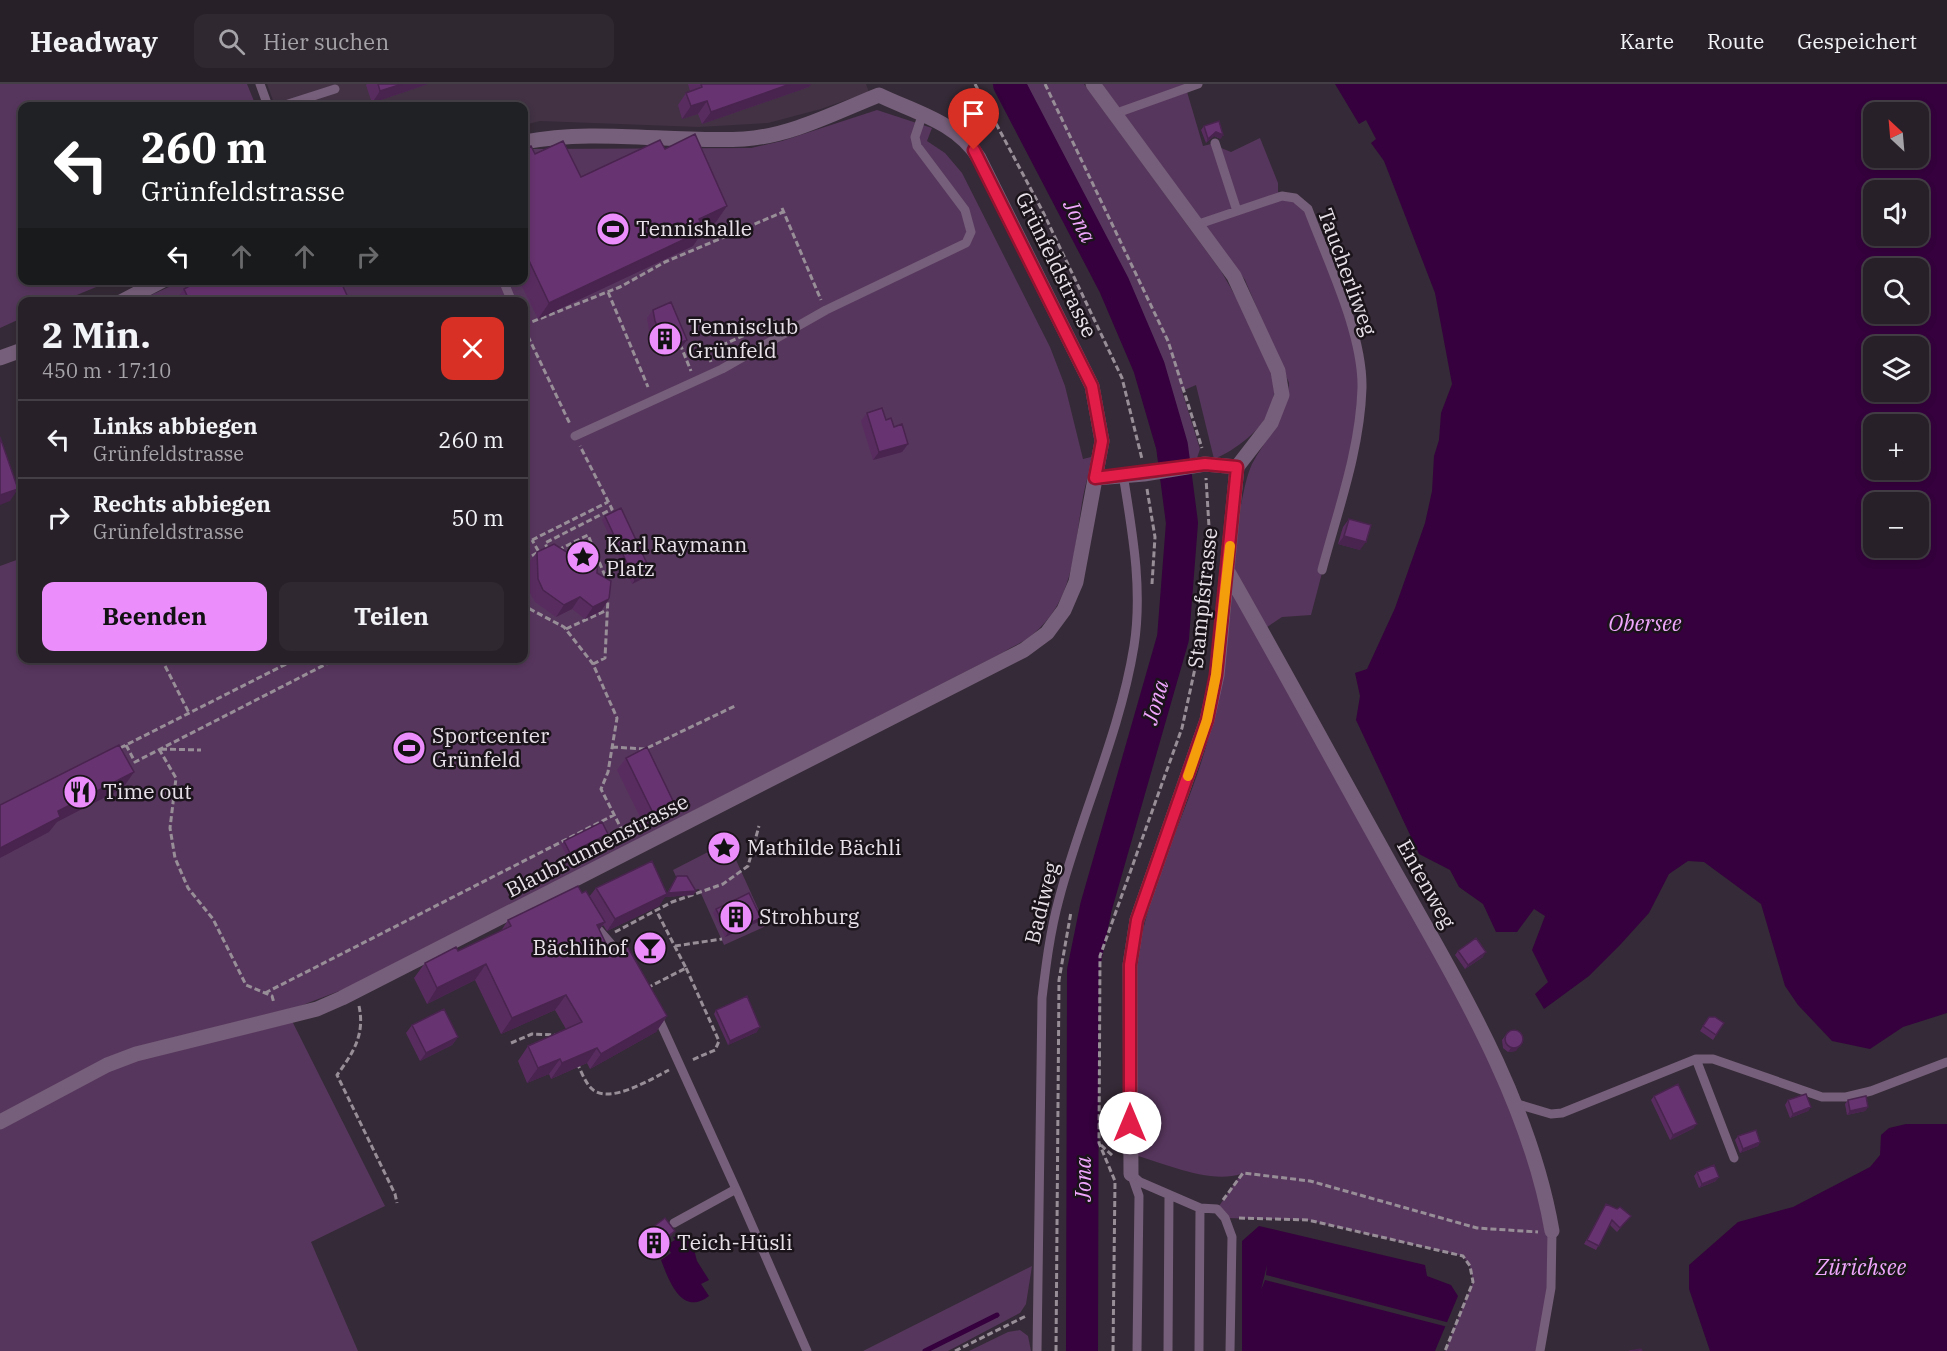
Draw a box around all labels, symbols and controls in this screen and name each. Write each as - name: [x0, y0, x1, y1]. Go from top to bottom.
- search box: [194, 14, 614, 68]
- text: Headway: [30, 23, 158, 60]
- icon: search: [215, 25, 248, 58]
- text: Hier suchen: [263, 27, 389, 56]
- text: Karte: [1620, 27, 1674, 55]
- text: Route: [1707, 27, 1764, 55]
- text: Gespeichert: [1797, 27, 1917, 55]
- pin: [948, 88, 999, 150]
- icon: arrive: [957, 97, 990, 130]
- north arrow: [1863, 102, 1929, 168]
- map controls: [1863, 102, 1929, 558]
- text: 260 m: [141, 120, 267, 175]
- icon: left: [42, 126, 120, 204]
- text: Grünfeldstrasse: [141, 173, 345, 208]
- button: sound: [1863, 180, 1929, 246]
- street label: Grünfeldstrasse: [1010, 187, 1104, 342]
- water label: Jona: [1057, 193, 1104, 247]
- street label: Taucherliweg: [1312, 204, 1384, 340]
- sports icon: Tennishalle: [595, 211, 631, 247]
- place label: Tennishalle: [636, 214, 752, 242]
- icon: left: [162, 240, 195, 273]
- icon: ahead: [225, 240, 258, 273]
- icon: ahead: [288, 240, 321, 273]
- icon: right: [351, 240, 384, 273]
- button: search: [1863, 258, 1929, 324]
- text: 2 Min.: [42, 311, 151, 358]
- place label: Tennisclub Grünfeld: [688, 312, 798, 364]
- button: close: [441, 317, 504, 380]
- building icon: Tennisclub Grünfeld: [647, 321, 683, 357]
- button: layers: [1863, 336, 1929, 402]
- text: 450 m · 17:10: [42, 357, 171, 384]
- text: Links abbiegen: [93, 411, 258, 440]
- button: +: [1863, 414, 1929, 480]
- icon: left: [42, 423, 75, 456]
- text: 260 m: [438, 425, 504, 454]
- text: Grünfeldstrasse: [93, 440, 244, 467]
- text: Rechts abbiegen: [93, 489, 271, 518]
- button: −: [1863, 492, 1929, 558]
- icon: right: [42, 501, 75, 534]
- text: 50 m: [452, 503, 504, 532]
- text: Grünfeldstrasse: [93, 518, 244, 545]
- street label: Stampfstrasse: [1181, 526, 1223, 670]
- place label: Karl Raymann Platz: [606, 530, 747, 582]
- place icon: Karl Raymann Platz: [565, 539, 601, 575]
- button: Beenden: [42, 582, 267, 651]
- button: Teilen: [279, 582, 504, 651]
- water label: Obersee: [1608, 608, 1682, 637]
- water label: Jona: [1134, 676, 1175, 728]
- place label: Sportcenter Grünfeld: [432, 721, 550, 773]
- sports icon: Sportcenter Grünfeld: [391, 730, 427, 766]
- restaurant icon: Time out: [62, 774, 98, 810]
- place label: Time out: [103, 777, 192, 805]
- street label: Blaubrunnenstrasse: [500, 787, 693, 903]
- place icon: Mathilde Bächli: [706, 830, 742, 866]
- place label: Mathilde Bächli: [747, 833, 901, 861]
- street label: Entenweg: [1391, 834, 1463, 933]
- street label: Badiweg: [1017, 858, 1065, 947]
- building icon: Strohburg: [718, 899, 754, 935]
- place label: Strohburg: [759, 902, 860, 930]
- bar icon: Bächlihof: [632, 930, 668, 966]
- place label: Bächlihof: [533, 933, 629, 961]
- position arrow: [1098, 1091, 1162, 1155]
- water label: Jona: [1068, 1156, 1097, 1202]
- building icon: Teich-Hüsli: [636, 1225, 672, 1261]
- place label: Teich-Hüsli: [677, 1228, 793, 1256]
- water label: Zürichsee: [1815, 1252, 1906, 1281]

